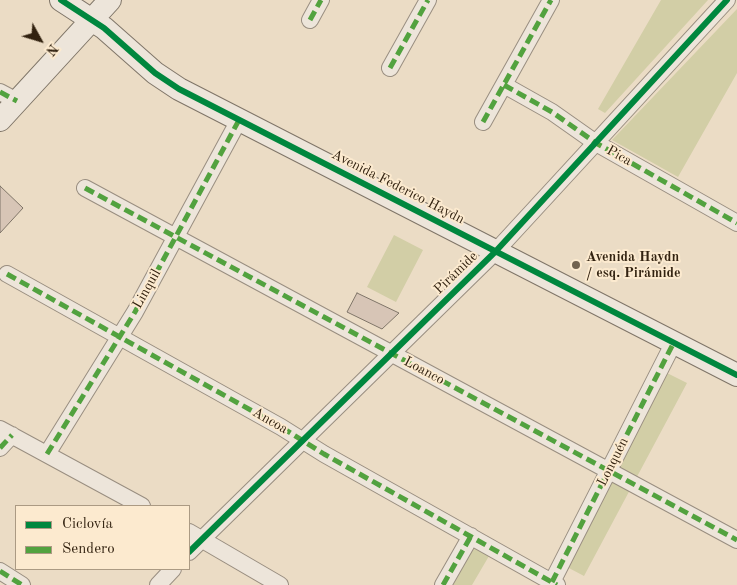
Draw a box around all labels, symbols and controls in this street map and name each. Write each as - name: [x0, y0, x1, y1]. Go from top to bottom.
- north arrow: [15, 15, 65, 65]
- text: N: [43, 41, 60, 58]
- street label: Pica: [603, 142, 635, 170]
- street label: Avenida Federico Haydn: [329, 146, 467, 228]
- street label: Pirámide: [431, 248, 481, 298]
- place label: Avenida Haydn / esq. Pirámide: [586, 249, 681, 282]
- marker: Avenida Haydn / esq. Pirámide: [570, 259, 582, 271]
- street label: Linquil: [129, 266, 165, 312]
- street label: Loanco: [401, 353, 447, 389]
- street label: Ancoa: [249, 404, 291, 438]
- street label: Lonquén: [594, 435, 632, 489]
- legend: [15, 505, 190, 570]
- text: Ciclovía: [62, 517, 113, 532]
- text: Sendero: [62, 542, 115, 557]

